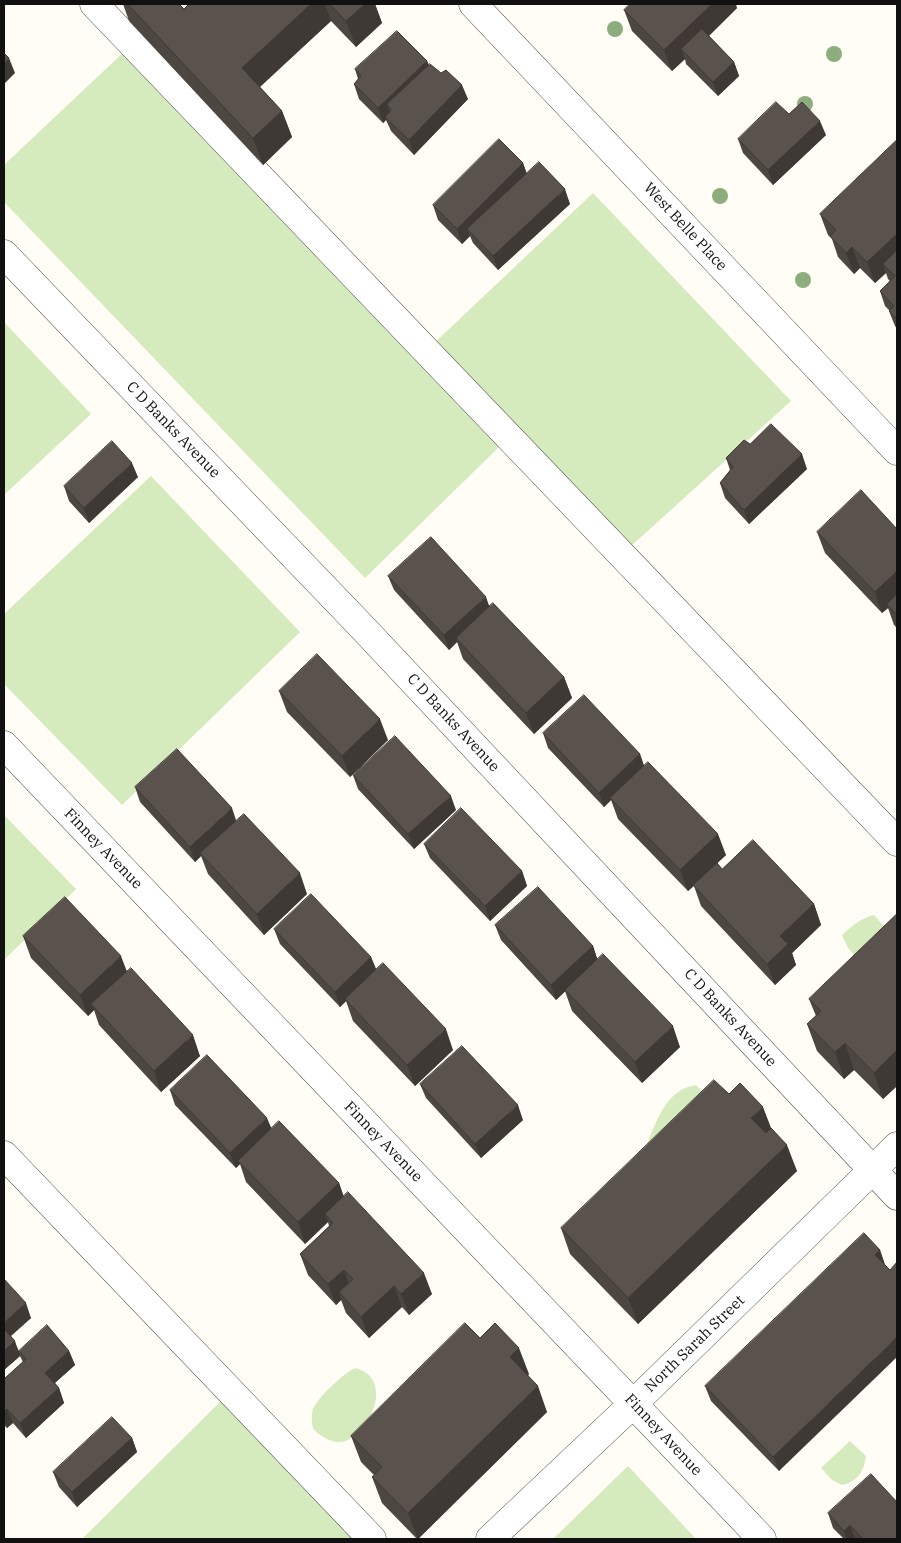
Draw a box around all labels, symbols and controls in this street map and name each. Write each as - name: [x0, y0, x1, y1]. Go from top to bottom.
- street label: West Belle Place: [639, 179, 731, 275]
- street label: C D Banks Avenue: [122, 378, 224, 482]
- street label: C D Banks Avenue: [403, 670, 503, 776]
- street label: Finney Avenue: [60, 805, 146, 893]
- street label: C D Banks Avenue: [680, 965, 780, 1071]
- street label: Finney Avenue: [340, 1098, 426, 1186]
- street label: North Sarah Street: [641, 1292, 749, 1396]
- street label: Finney Avenue: [621, 1390, 705, 1480]

